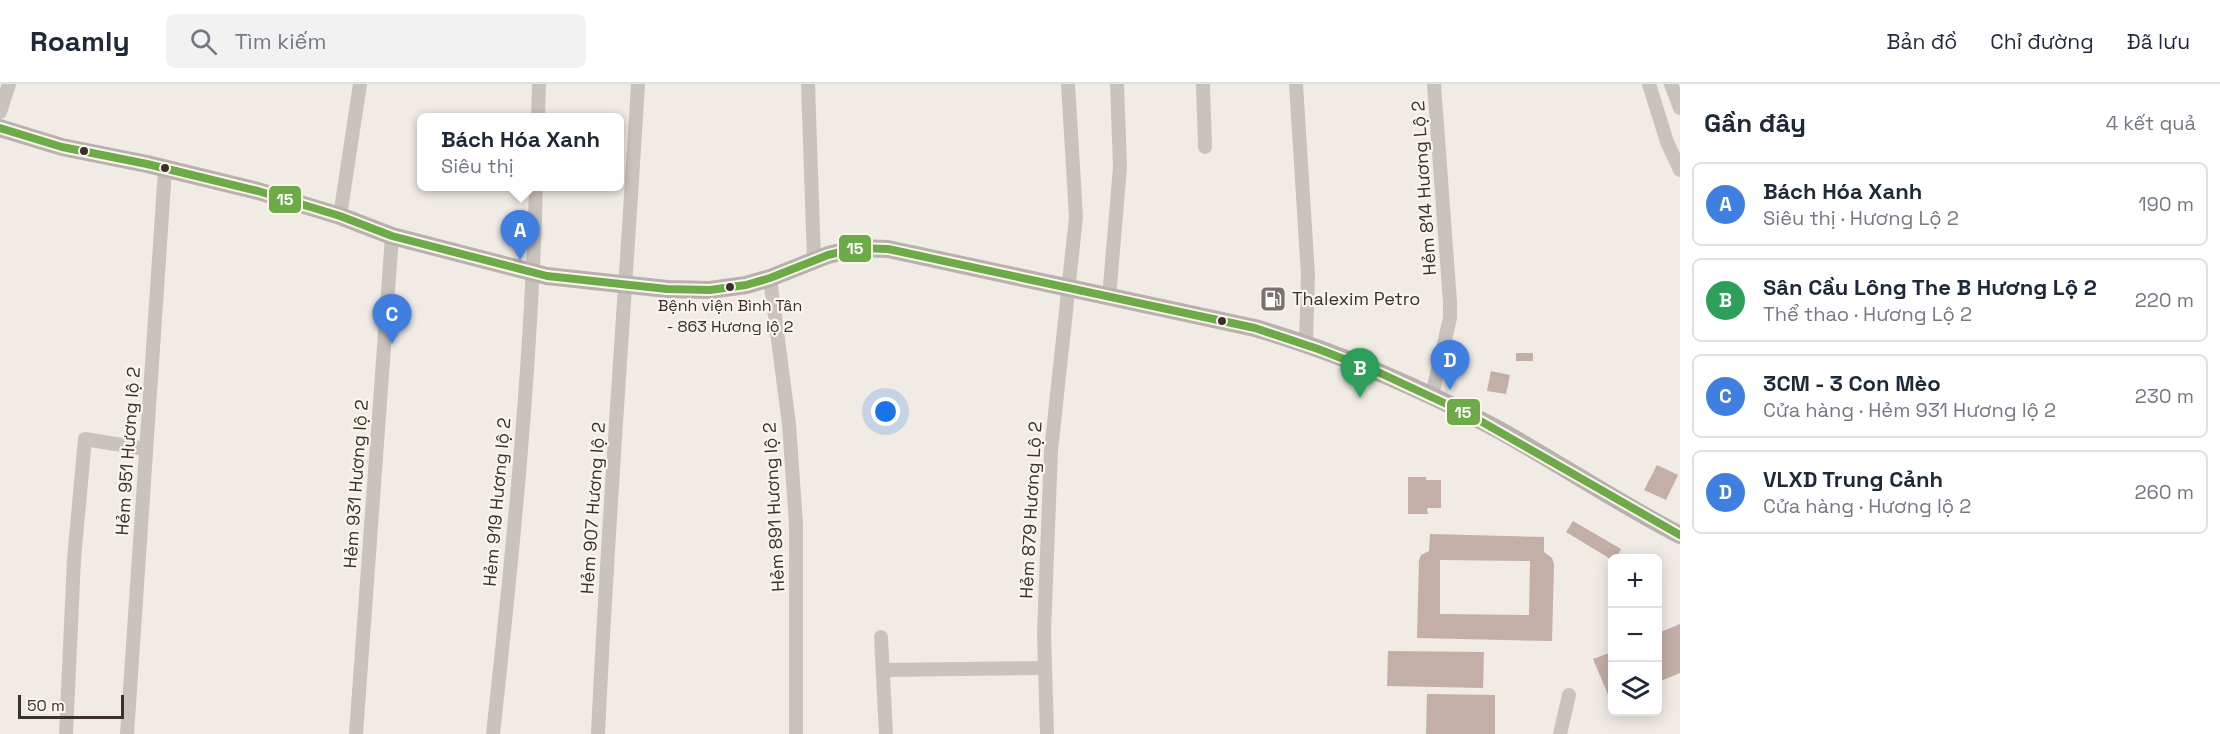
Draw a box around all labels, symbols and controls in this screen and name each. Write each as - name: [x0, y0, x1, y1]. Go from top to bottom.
- search box: [166, 14, 586, 68]
- text: Roamly: [30, 23, 130, 59]
- icon: search: [187, 25, 220, 58]
- text: Tìm kiếm: [235, 27, 327, 55]
- text: Bản đồ: [1887, 28, 1957, 55]
- text: Chỉ đường: [1990, 28, 2094, 55]
- text: Đã lưu: [2127, 28, 2190, 55]
- street label: Hẻm 814 Hương Lộ 2: [1406, 100, 1441, 276]
- text: Gần đây: [1704, 106, 1806, 140]
- text: 4 kết quả: [2106, 110, 2196, 136]
- popup: [417, 113, 624, 191]
- text: Bách Hóa Xanh: [441, 125, 600, 153]
- unlabelled marker: [78, 145, 90, 157]
- text: Siêu thị: [441, 153, 514, 179]
- unlabelled marker: [159, 162, 171, 174]
- text: Bách Hóa Xanh: [1763, 177, 1922, 205]
- line badge: 15: [268, 185, 302, 214]
- text: 15: [277, 189, 294, 210]
- text: A: [1719, 191, 1732, 217]
- text: 190 m: [2138, 191, 2194, 217]
- text: Siêu thị · Hương Lộ 2: [1763, 205, 1959, 231]
- pin: A: [500, 210, 540, 260]
- line badge: 15: [838, 234, 872, 263]
- text: 15: [847, 238, 864, 259]
- text: Sân Cầu Lông The B Hương Lộ 2: [1763, 273, 2097, 301]
- marker: Bệnh viện Bình Tân - 863 Hương lộ 2: [724, 281, 736, 293]
- fuel station icon: Thalexim Petro: [1258, 284, 1288, 314]
- place label: Thalexim Petro: [1292, 287, 1420, 310]
- text: B: [1719, 287, 1732, 313]
- text: 220 m: [2135, 287, 2194, 313]
- pin: C: [372, 294, 412, 344]
- place label: Bệnh viện Bình Tân - 863 Hương lộ 2: [658, 295, 802, 337]
- text: Thể thao · Hương Lộ 2: [1763, 301, 1972, 327]
- unlabelled marker: [1216, 315, 1228, 327]
- pin: D: [1430, 340, 1470, 390]
- pin: B: [1340, 348, 1380, 398]
- street label: Hẻm 951 Hương lộ 2: [110, 366, 145, 536]
- text: 3CM - 3 Con Mèo: [1763, 369, 1941, 397]
- text: C: [1719, 383, 1732, 409]
- text: 230 m: [2135, 383, 2194, 409]
- your location: [871, 397, 900, 426]
- text: Cửa hàng · Hẻm 931 Hương lộ 2: [1763, 397, 2056, 423]
- line badge: 15: [1446, 398, 1481, 426]
- street label: Hẻm 931 Hương lộ 2: [338, 399, 373, 569]
- text: 15: [1455, 402, 1472, 423]
- street label: Hẻm 919 Hương lộ 2: [478, 416, 515, 587]
- street label: Hẻm 907 Hương lộ 2: [575, 421, 610, 595]
- street label: Hẻm 879 Hương Lộ 2: [1014, 421, 1047, 599]
- street label: Hẻm 891 Hương lộ 2: [758, 422, 789, 592]
- text: VLXD Trung Cảnh: [1763, 465, 1943, 493]
- text: D: [1719, 479, 1732, 505]
- text: 260 m: [2135, 479, 2194, 505]
- text: Cửa hàng · Hương lộ 2: [1763, 493, 1971, 519]
- map controls: [1608, 554, 1662, 716]
- button: +: [1608, 554, 1662, 608]
- button: −: [1608, 608, 1662, 662]
- button: layers: [1608, 662, 1662, 716]
- scale bar: [18, 692, 124, 720]
- text: 50 m: [27, 695, 65, 716]

